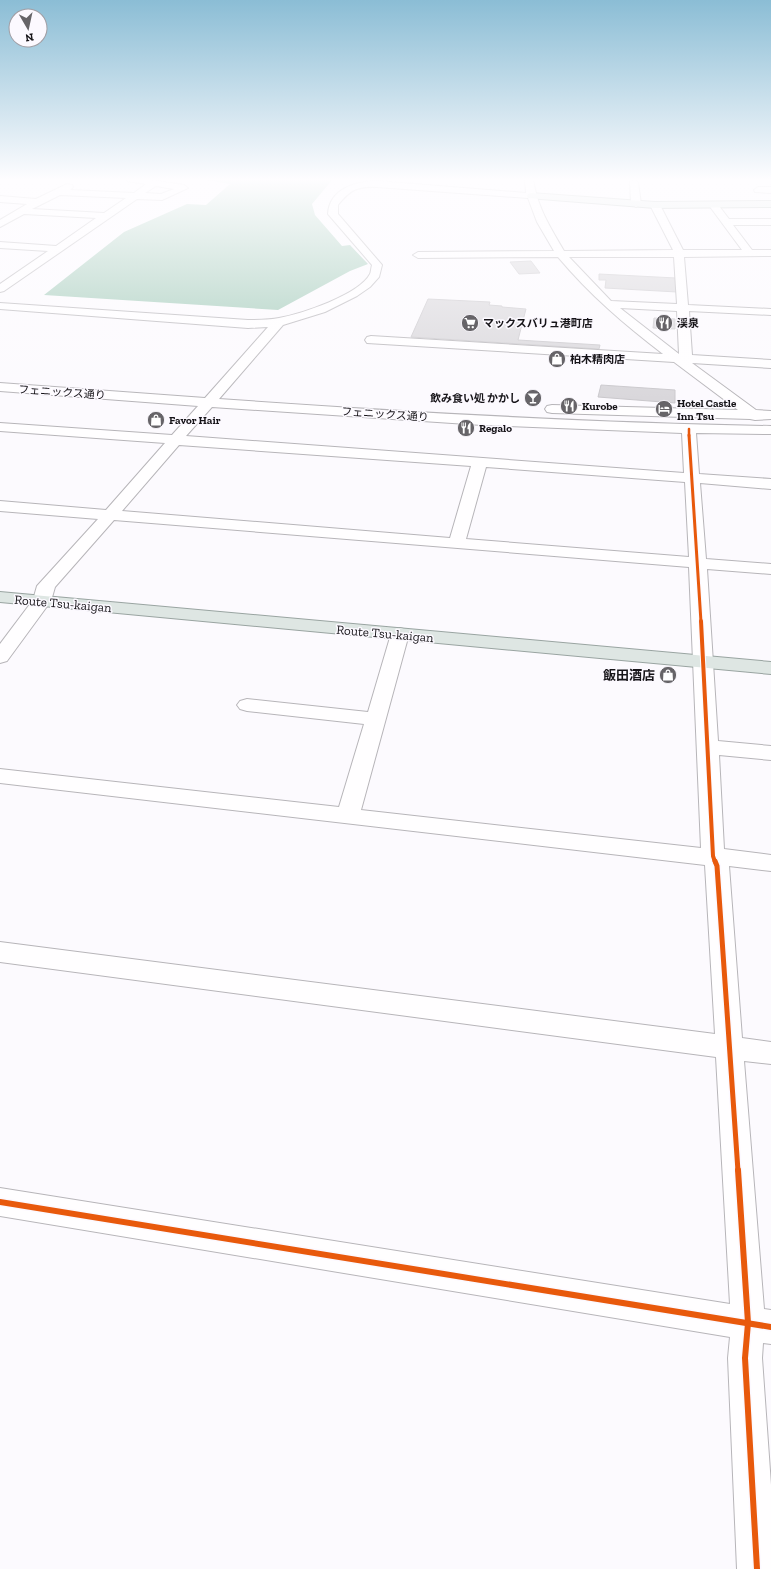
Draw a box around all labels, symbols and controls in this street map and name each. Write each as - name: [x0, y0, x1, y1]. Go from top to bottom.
- north arrow: [8, 8, 48, 48]
- text: N: [24, 30, 35, 45]
- supermarket icon: マックスバリュ港町店: [460, 313, 480, 333]
- restaurant icon: 渓泉: [654, 313, 674, 333]
- place label: マックスバリュ港町店: [483, 317, 593, 330]
- place label: 渓泉: [677, 317, 699, 330]
- shop icon: 柏木精肉店: [547, 349, 567, 369]
- place label: 柏木精肉店: [570, 353, 625, 366]
- street label: フェニックス通り: [18, 383, 106, 402]
- bar icon: 飲み食い処 かかし: [523, 388, 543, 408]
- place label: 飲み食い処 かかし: [430, 392, 520, 405]
- restaurant icon: Kurobe: [559, 396, 579, 416]
- place label: Hotel Castle Inn Tsu: [677, 397, 737, 423]
- hotel icon: Hotel Castle Inn Tsu: [654, 399, 674, 419]
- place label: Kurobe: [582, 400, 618, 413]
- street label: フェニックス通り: [341, 405, 429, 424]
- shop icon: Favor Hair: [146, 410, 166, 430]
- place label: Favor Hair: [169, 414, 221, 427]
- restaurant icon: Regalo: [456, 418, 476, 438]
- place label: Regalo: [479, 422, 512, 435]
- street label: Route Tsu-kaigan: [14, 592, 113, 615]
- street label: Route Tsu-kaigan: [336, 622, 435, 645]
- shop icon: 飯田酒店: [658, 665, 678, 685]
- place label: 飯田酒店: [603, 668, 655, 683]

